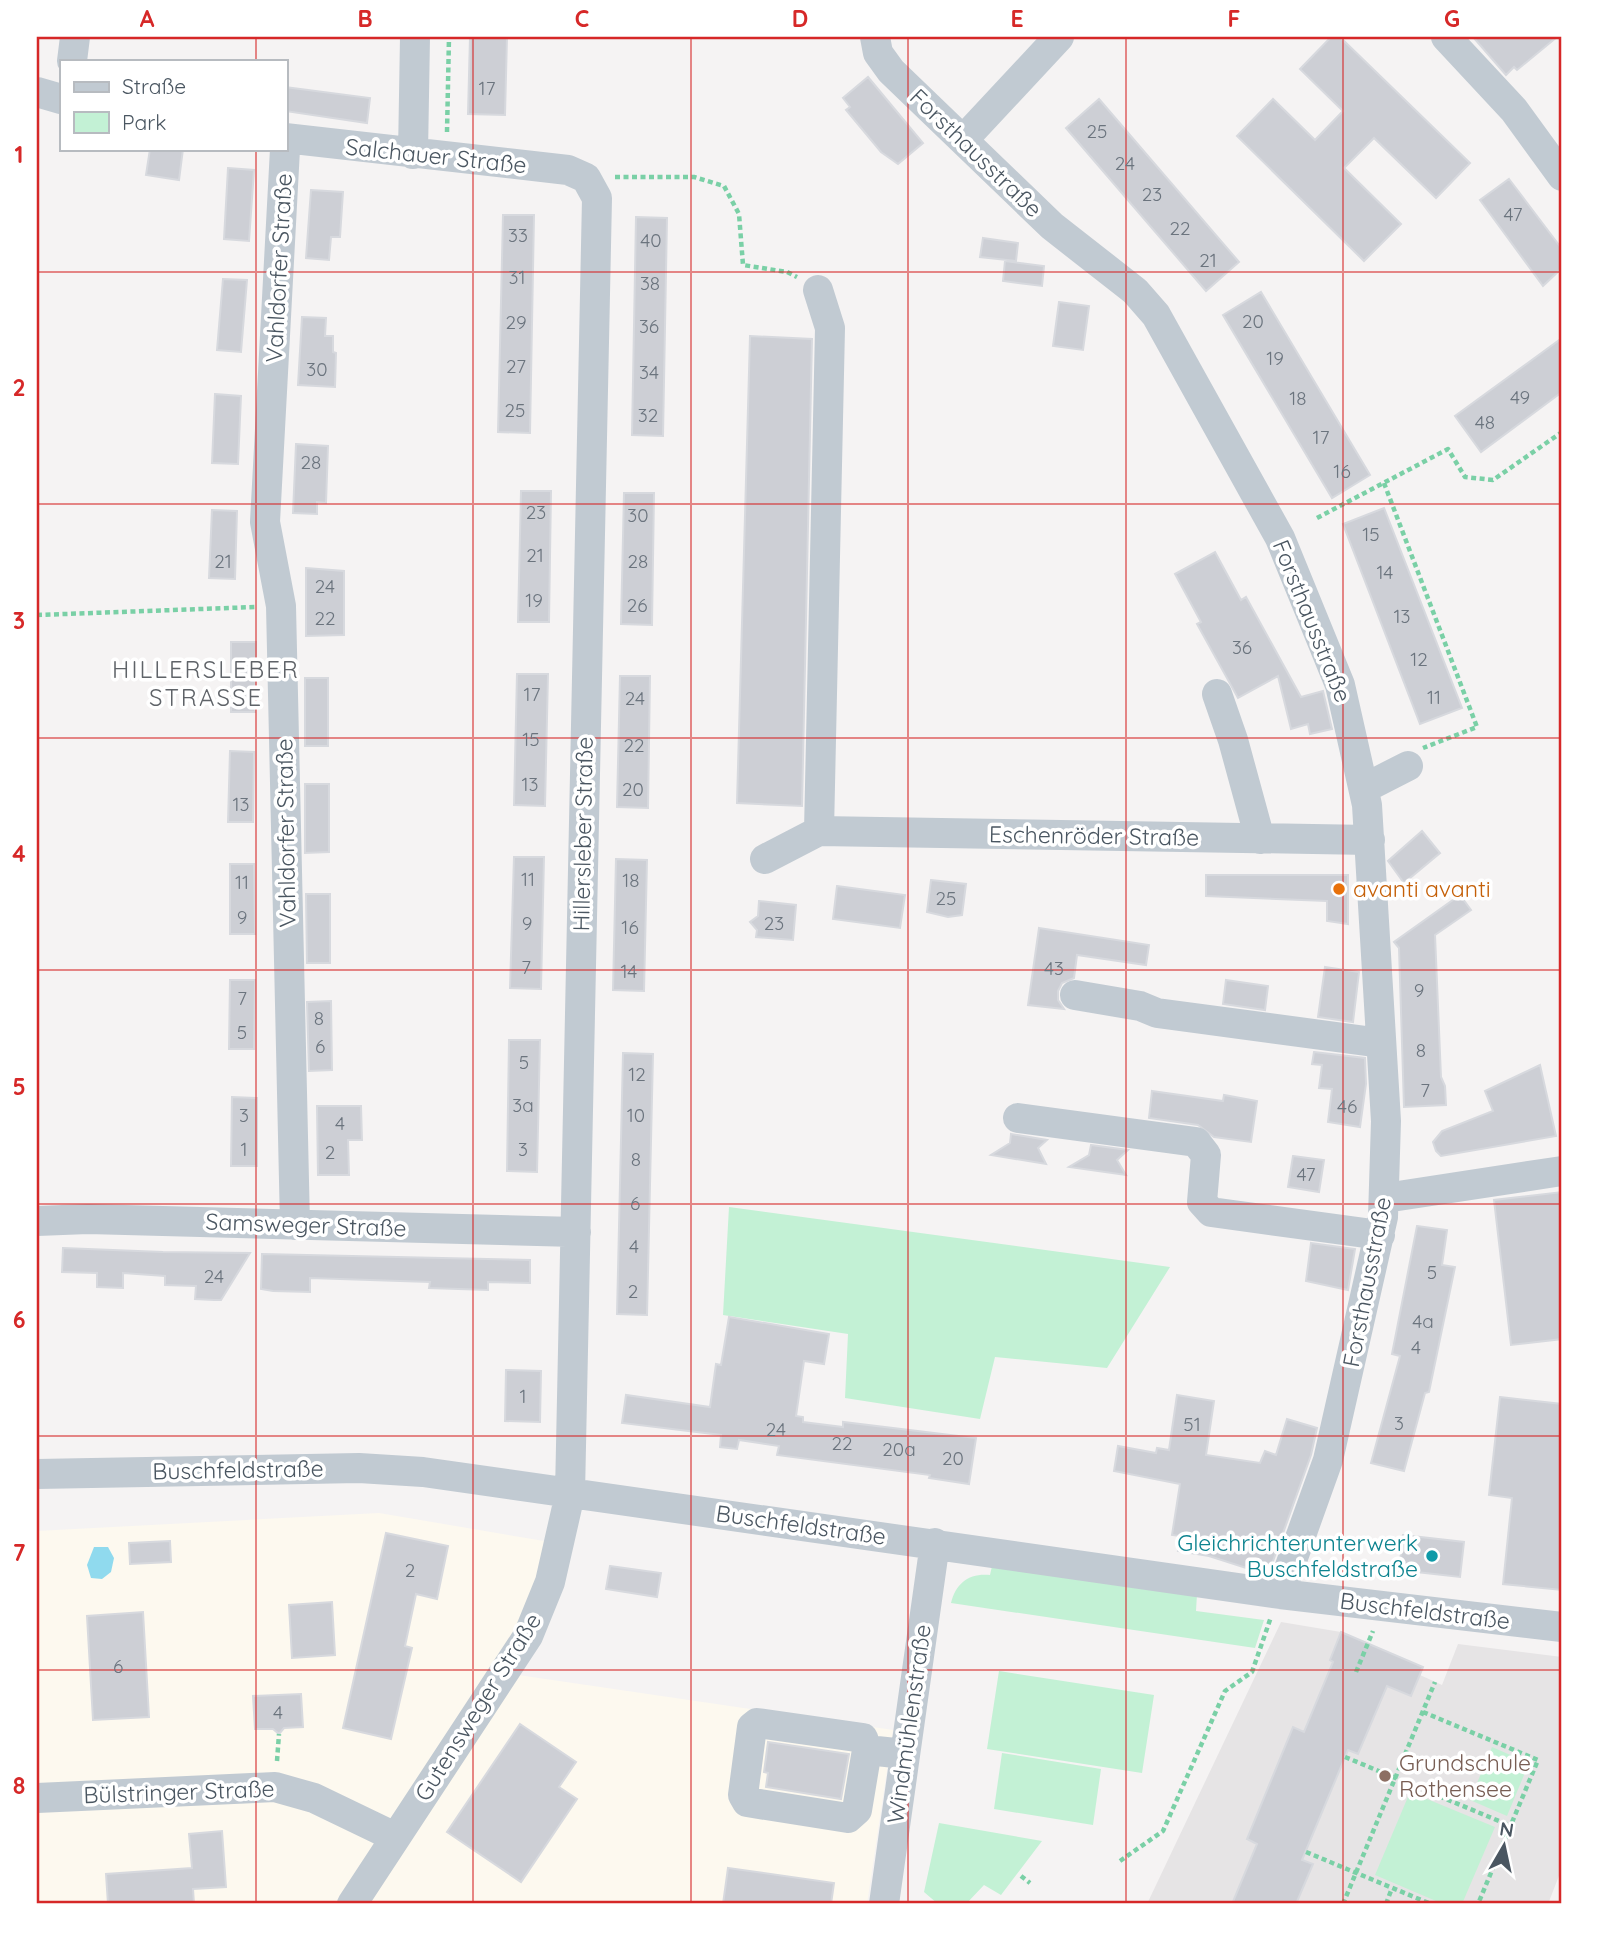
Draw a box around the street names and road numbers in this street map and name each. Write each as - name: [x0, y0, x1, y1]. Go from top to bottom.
- street label: Forsthausstraße: [904, 82, 1049, 223]
- street label: Salchauer Straße: [344, 132, 528, 179]
- street label: Vahldorfer Straße: [259, 173, 298, 363]
- street label: Forsthausstraße: [1267, 535, 1358, 706]
- street label: Hillersleber Straße: [566, 736, 599, 932]
- street label: Vahldorfer Straße: [269, 738, 302, 928]
- street label: Eschenröder Straße: [989, 819, 1199, 852]
- street label: Forsthausstraße: [1336, 1194, 1397, 1369]
- street label: Samsweger Straße: [205, 1207, 407, 1242]
- street label: Buschfeldstraße: [152, 1454, 324, 1485]
- street label: Buschfeldstraße: [714, 1498, 888, 1551]
- street label: Buschfeldstraße: [1338, 1586, 1512, 1635]
- street label: Gutensweger Straße: [408, 1607, 547, 1806]
- street label: Windmühlenstraße: [880, 1622, 937, 1825]
- street label: Bülstringer Straße: [83, 1774, 275, 1809]

